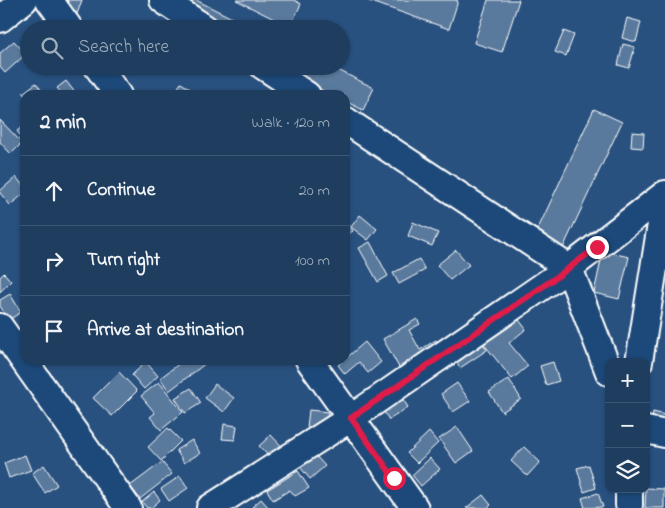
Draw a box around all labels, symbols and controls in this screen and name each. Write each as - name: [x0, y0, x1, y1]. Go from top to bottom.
- search box: [20, 20, 350, 75]
- icon: search: [38, 34, 66, 62]
- text: Search here: [78, 34, 169, 61]
- text: 2 min: [40, 108, 86, 138]
- text: Walk · 120 m: [251, 111, 330, 135]
- icon: ahead: [40, 177, 68, 205]
- text: Continue: [87, 177, 155, 204]
- text: 20 m: [299, 179, 330, 203]
- route end: [586, 236, 609, 259]
- icon: right: [40, 247, 68, 275]
- text: Turn right: [87, 247, 160, 274]
- text: 100 m: [295, 249, 330, 273]
- icon: arrive: [40, 317, 68, 345]
- text: Arrive at destination: [87, 317, 244, 344]
- map controls: [605, 358, 650, 493]
- button: +: [605, 358, 650, 403]
- button: −: [605, 403, 650, 448]
- button: layers: [605, 448, 650, 493]
- route start: [383, 467, 406, 490]

